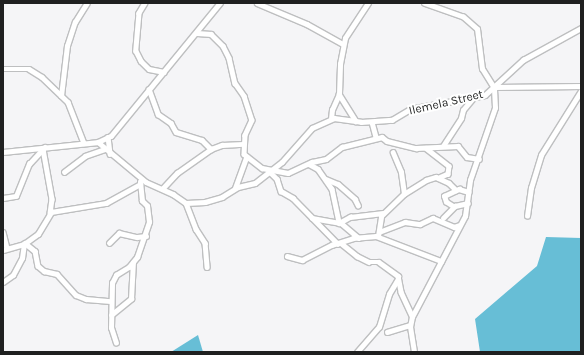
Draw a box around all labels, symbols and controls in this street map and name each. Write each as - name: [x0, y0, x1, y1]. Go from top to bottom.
- street label: Ilemela Street: [407, 87, 485, 119]

